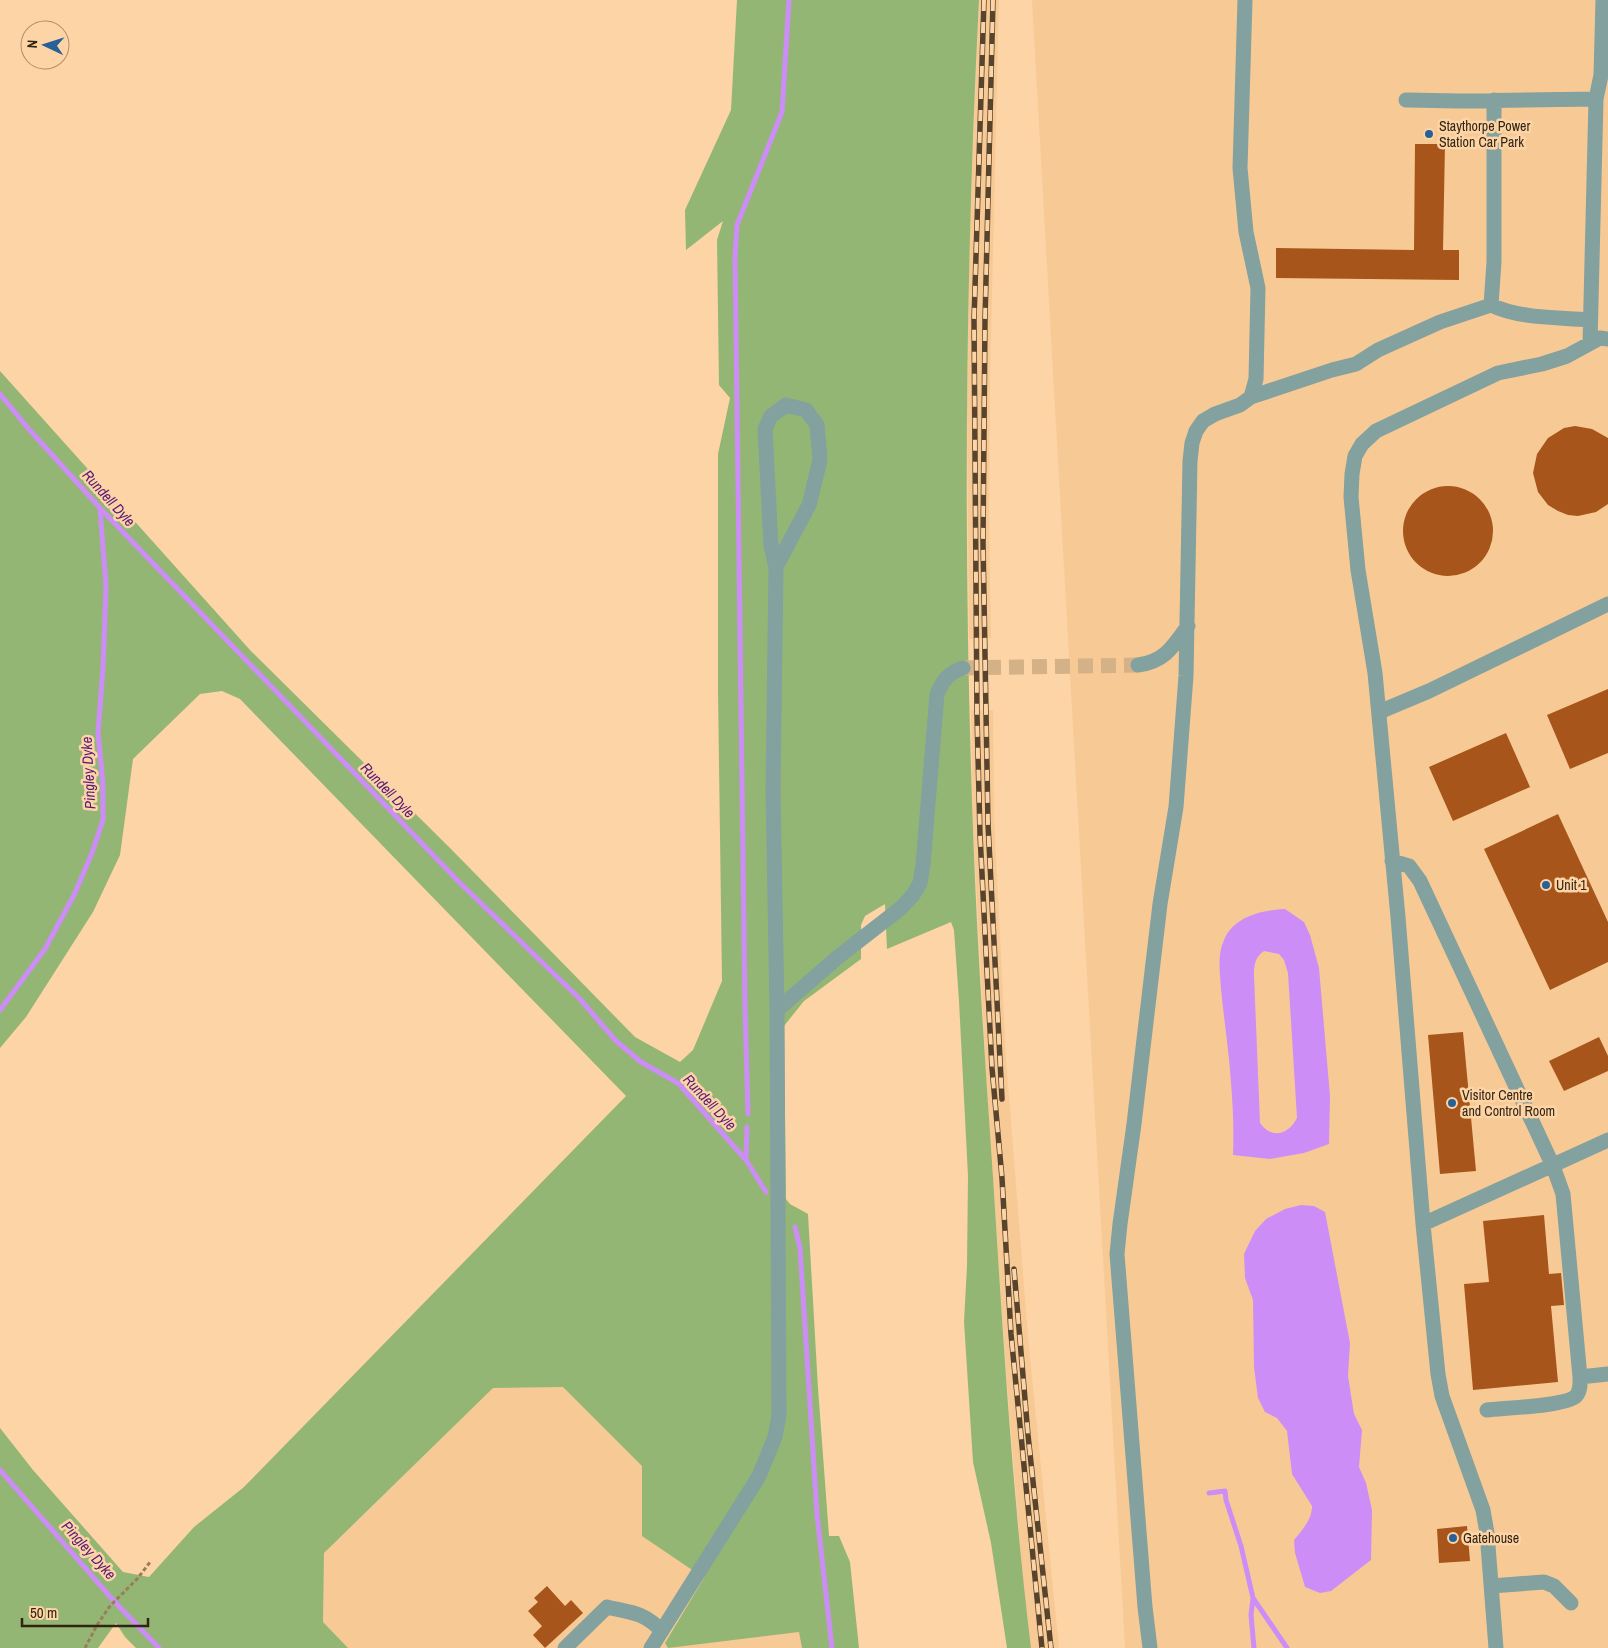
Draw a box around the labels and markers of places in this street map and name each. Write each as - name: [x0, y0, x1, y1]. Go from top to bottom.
- place label: Staythorpe Power Station Car Park: [1439, 117, 1530, 151]
- marker: Staythorpe Power Station Car Park: [1423, 128, 1435, 140]
- place label: Unit 1: [1556, 876, 1587, 894]
- marker: Unit 1: [1540, 879, 1552, 891]
- place label: Visitor Centre and Control Room: [1462, 1086, 1555, 1120]
- marker: Visitor Centre and Control Room: [1446, 1097, 1458, 1109]
- place label: Gatehouse: [1463, 1529, 1519, 1547]
- marker: Gatehouse: [1447, 1532, 1459, 1544]

